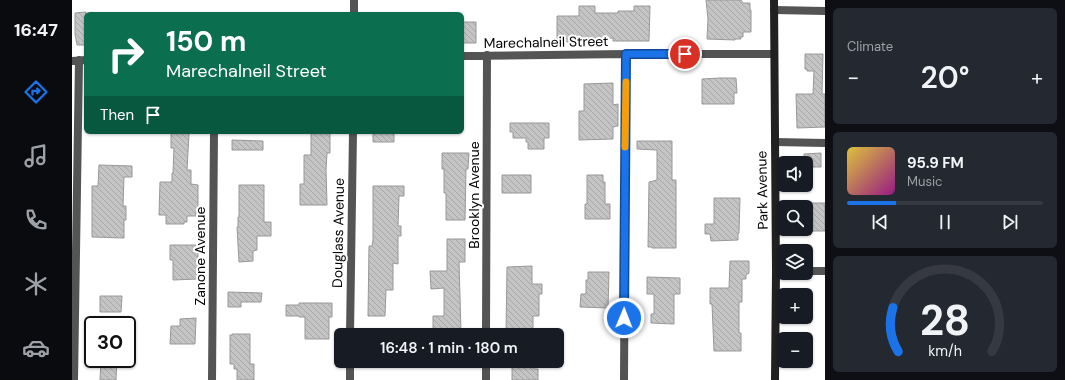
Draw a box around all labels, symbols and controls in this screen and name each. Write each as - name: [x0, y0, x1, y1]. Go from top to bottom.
- text: 16:47: [14, 18, 58, 42]
- text: 150 m: [166, 23, 246, 60]
- icon: right: [100, 28, 152, 80]
- street label: Marechalneil Street: [483, 32, 609, 52]
- pin: [668, 37, 702, 71]
- text: Climate: [847, 38, 893, 55]
- icon: arrive: [674, 43, 696, 65]
- text: 20°: [921, 58, 969, 97]
- text: Marechalneil Street: [166, 59, 327, 83]
- text: −: [847, 63, 859, 92]
- text: +: [1031, 63, 1043, 92]
- icon: directions: [22, 78, 50, 106]
- icon: arrive: [142, 104, 164, 126]
- text: Then: [100, 105, 134, 125]
- street label: Brooklyn Avenue: [465, 141, 483, 249]
- icon: music: [22, 142, 50, 170]
- street label: Park Avenue: [752, 150, 772, 230]
- text: 95.9 FM: [907, 153, 964, 173]
- map controls: [777, 156, 813, 368]
- button: sound: [777, 156, 813, 192]
- text: Music: [907, 173, 942, 190]
- street label: Douglass Avenue: [328, 178, 348, 288]
- button: search: [777, 200, 813, 236]
- icon: phone: [22, 206, 50, 234]
- street label: Zanone Avenue: [191, 207, 209, 305]
- icon: previous: [869, 211, 891, 233]
- icon: pause: [934, 211, 956, 233]
- icon: next: [999, 211, 1021, 233]
- button: layers: [777, 244, 813, 280]
- icon: climate: [22, 270, 50, 298]
- button: +: [777, 288, 813, 324]
- text: 28: [920, 294, 970, 348]
- position arrow: [603, 297, 645, 339]
- speed limit sign: 30: [84, 316, 136, 368]
- button: −: [777, 332, 813, 368]
- icon: car: [22, 334, 50, 362]
- text: 16:48 · 1 min · 180 m: [380, 338, 518, 358]
- text: km/h: [928, 342, 962, 360]

